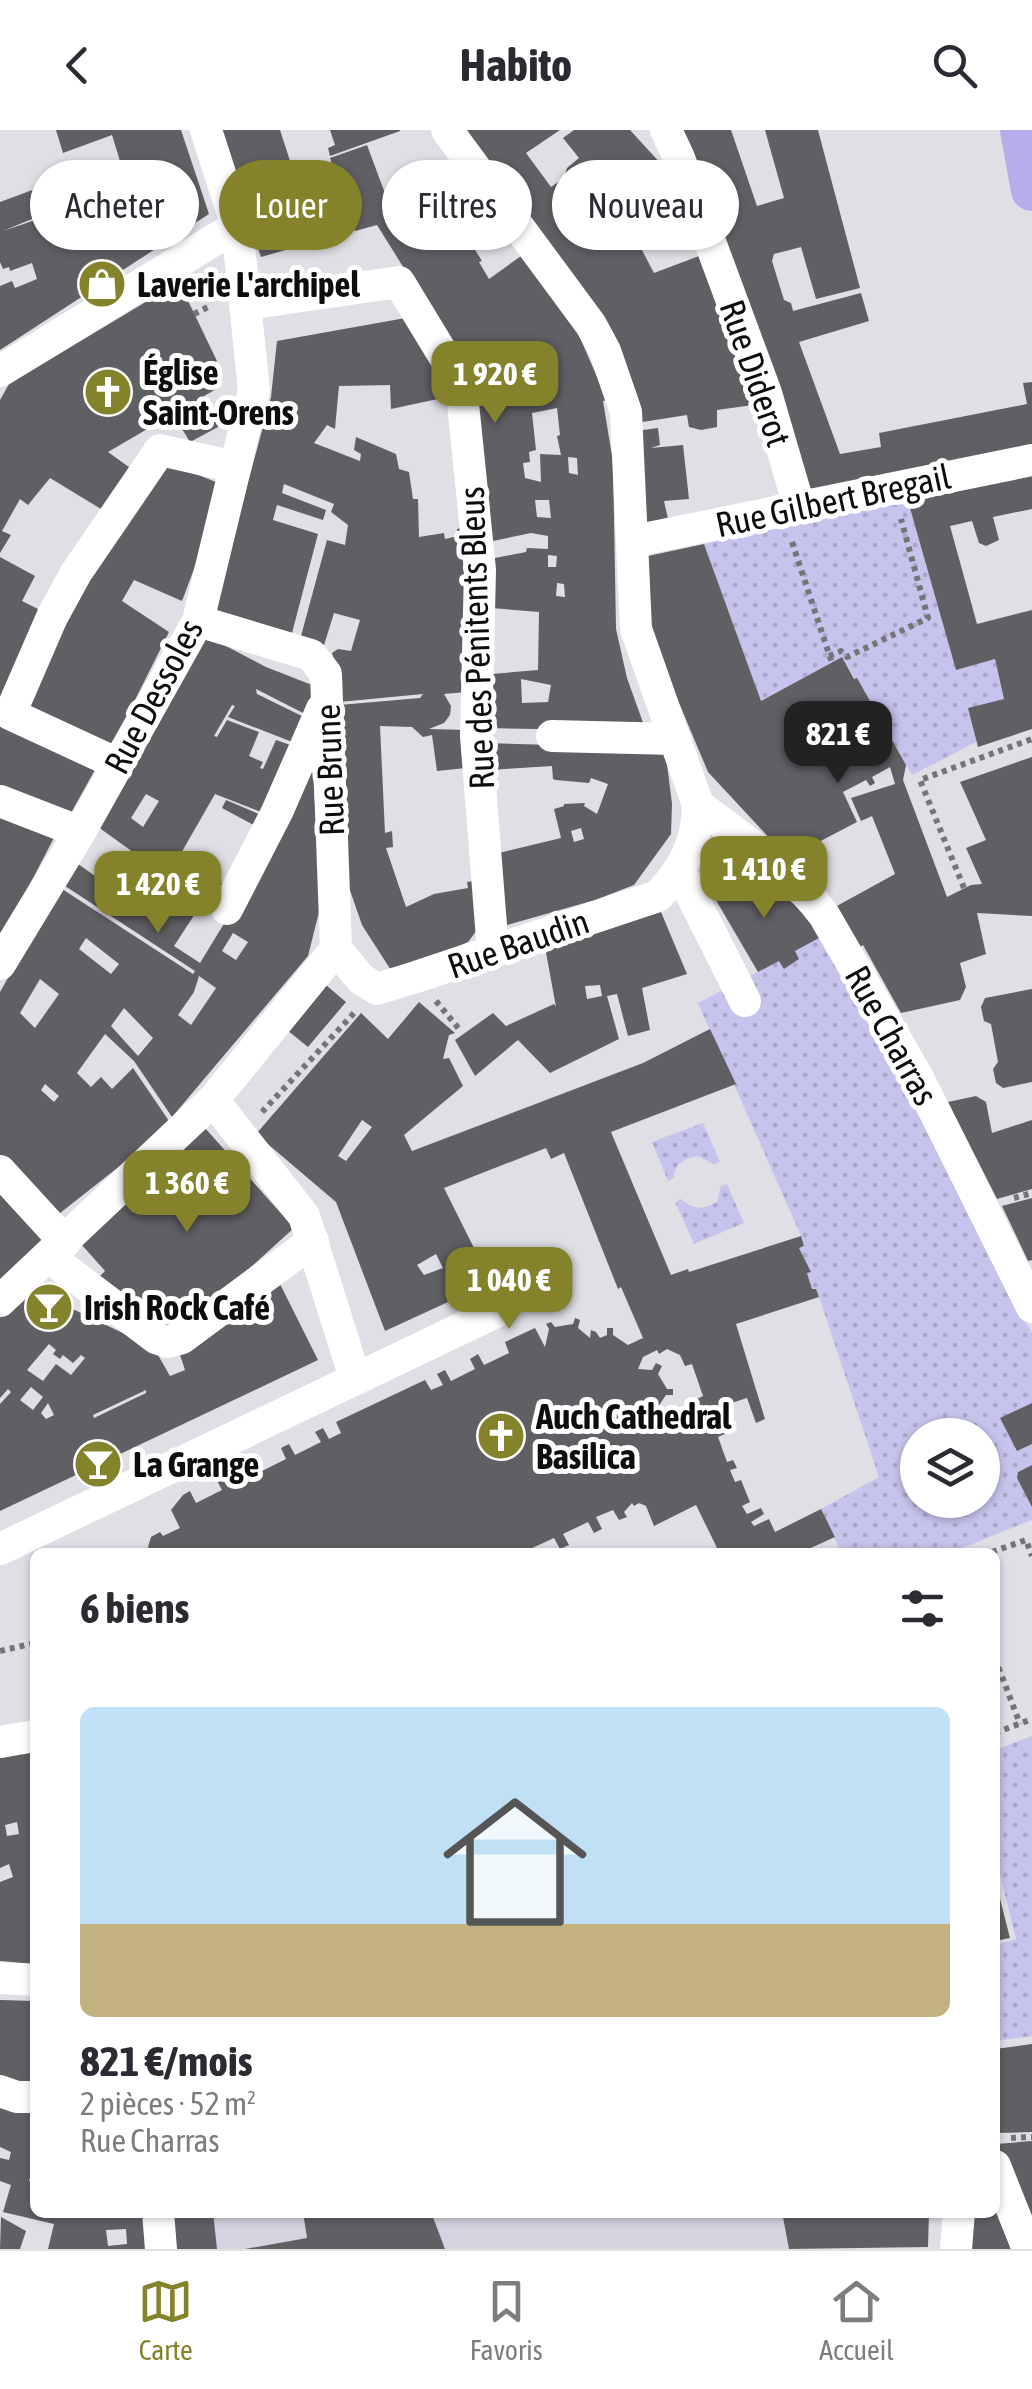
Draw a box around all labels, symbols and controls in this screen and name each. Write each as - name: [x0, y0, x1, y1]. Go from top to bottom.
- icon: back: [50, 38, 105, 93]
- icon: search: [927, 38, 982, 93]
- text: Habito: [460, 39, 572, 91]
- chip: Acheter: [30, 160, 199, 250]
- chip: Louer: [219, 160, 362, 250]
- chip: Filtres: [382, 160, 532, 250]
- chip: Nouveau: [552, 160, 739, 250]
- shop icon: Laverie L'archipel: [76, 258, 128, 310]
- place label: Laverie L'archipel: [137, 264, 360, 304]
- street label: Rue Diderot: [712, 295, 800, 451]
- pin: 1 920 €: [403, 341, 587, 426]
- place label: Église Saint-Orens: [143, 352, 294, 432]
- text: 1 920 €: [453, 355, 537, 392]
- church icon: Église Saint-Orens: [82, 366, 134, 418]
- street label: Rue Gilbert Bregail: [712, 456, 954, 544]
- street label: Rue des Pénitents Bleus: [451, 486, 501, 790]
- street label: Rue Dessoles: [96, 612, 210, 780]
- pin: 821 €: [768, 701, 908, 786]
- street label: Rue Brune: [307, 703, 351, 837]
- text: 821 €: [806, 715, 870, 752]
- pin: 1 410 €: [672, 836, 856, 921]
- text: 1 410 €: [722, 850, 806, 887]
- pin: 1 420 €: [66, 851, 250, 936]
- text: 1 420 €: [116, 865, 200, 902]
- street label: Rue Baudin: [442, 900, 594, 986]
- street label: Rue Charras: [837, 959, 947, 1111]
- pin: 1 360 €: [95, 1150, 279, 1235]
- text: 1 360 €: [145, 1164, 229, 1201]
- pin: 1 040 €: [417, 1247, 601, 1332]
- text: 1 040 €: [467, 1261, 551, 1298]
- bar icon: Irish Rock Café: [23, 1281, 75, 1333]
- place label: Irish Rock Café: [84, 1287, 270, 1327]
- place label: Auch Cathedral Basilica: [535, 1396, 732, 1476]
- church icon: Auch Cathedral Basilica: [475, 1410, 527, 1462]
- map controls: [900, 1418, 1000, 1518]
- button: layers: [900, 1418, 1000, 1518]
- bar icon: La Grange: [72, 1438, 124, 1490]
- place label: La Grange: [133, 1444, 259, 1484]
- icon: filters: [895, 1581, 950, 1636]
- text: 6 biens: [80, 1584, 189, 1632]
- icon: home: [425, 1772, 605, 1952]
- text: 821 €/mois: [80, 2037, 253, 2085]
- text: 2 pièces · 52 m²: [80, 2085, 256, 2122]
- text: Rue Charras: [80, 2122, 220, 2159]
- tab: Carte: [138, 2274, 193, 2366]
- tab: Favoris: [470, 2274, 543, 2366]
- tab: Accueil: [819, 2274, 894, 2366]

